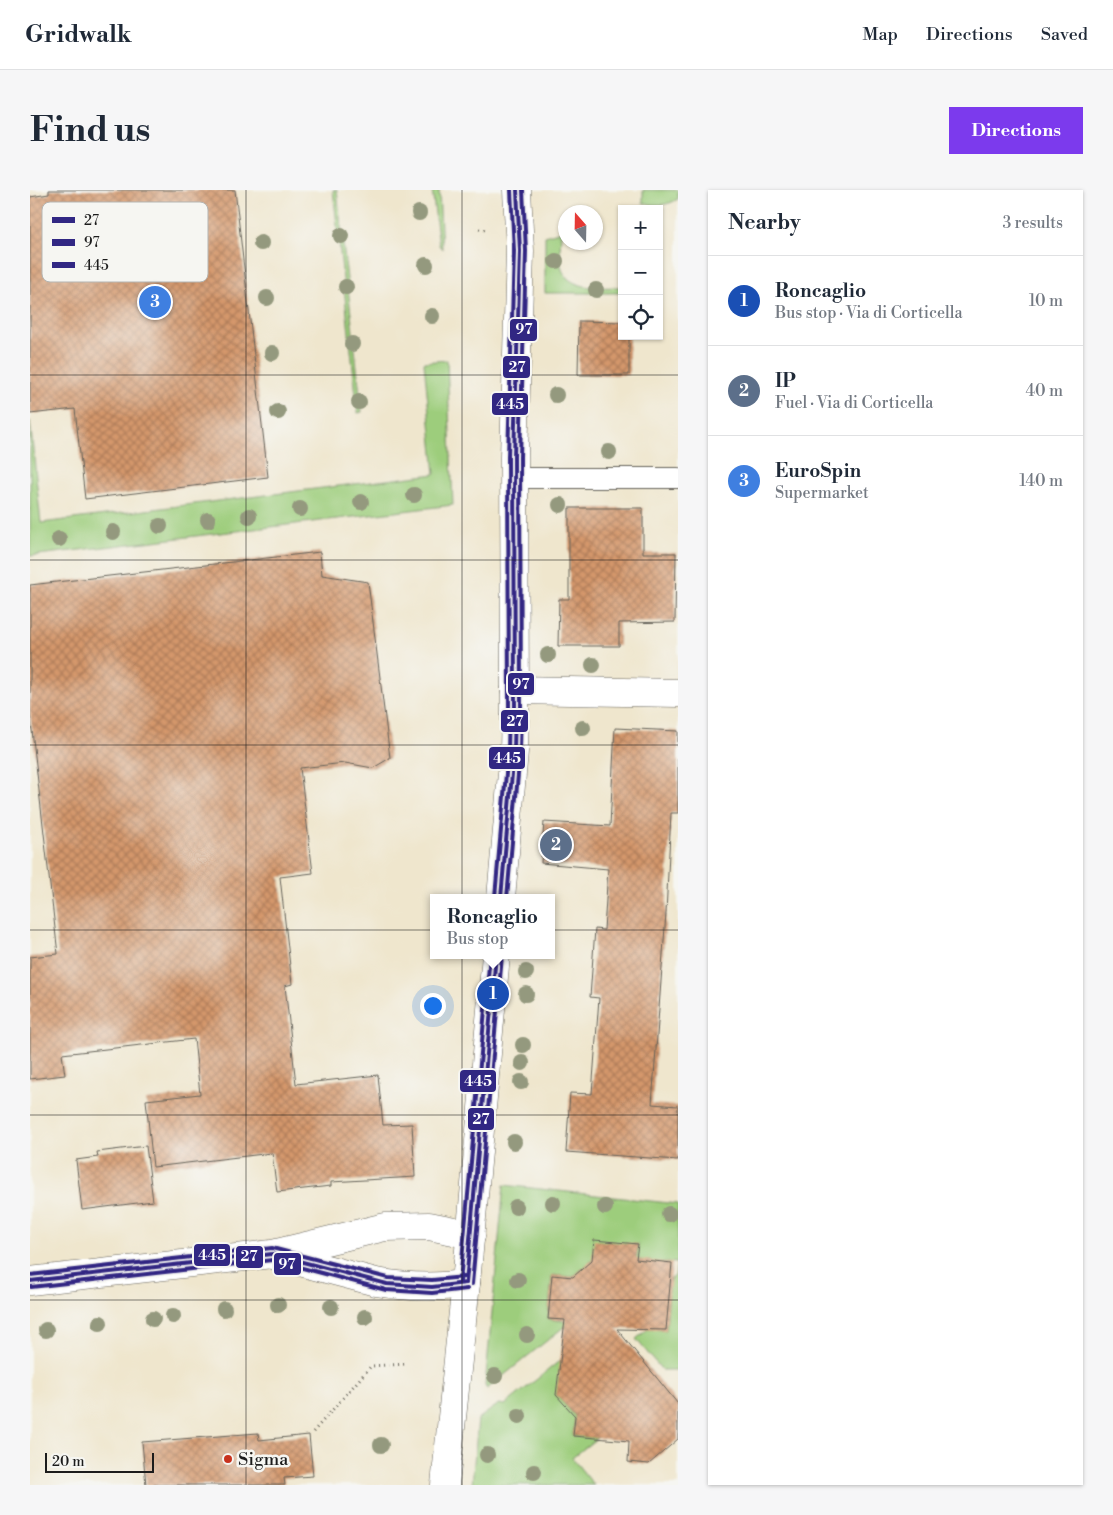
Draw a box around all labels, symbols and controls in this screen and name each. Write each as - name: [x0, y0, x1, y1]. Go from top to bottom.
- text: Gridwalk: [25, 20, 132, 50]
- text: Map: [862, 23, 898, 46]
- text: Directions: [926, 23, 1013, 46]
- text: Saved: [1041, 23, 1088, 46]
- button: Directions: [949, 107, 1083, 154]
- text: Find us: [30, 109, 150, 152]
- legend: [42, 202, 208, 282]
- north arrow: [558, 205, 603, 250]
- map controls: [618, 205, 663, 340]
- button: +: [618, 205, 663, 250]
- text: Nearby: [728, 210, 801, 236]
- text: 27: [84, 212, 99, 230]
- text: 3 results: [1002, 213, 1063, 233]
- text: 97: [84, 234, 100, 252]
- button: −: [618, 250, 663, 295]
- text: 445: [84, 257, 109, 275]
- text: Roncaglio: [775, 279, 866, 303]
- pin: 3: [139, 283, 171, 321]
- text: 1: [740, 291, 748, 311]
- text: 10 m: [1029, 291, 1063, 311]
- button: locate: [618, 295, 663, 340]
- text: Bus stop · Via di Corticella: [775, 303, 963, 323]
- line badge: 97: [509, 318, 538, 342]
- text: 97: [515, 321, 533, 339]
- line badge: 27: [502, 355, 531, 379]
- text: 27: [509, 359, 526, 377]
- text: IP: [775, 369, 796, 393]
- text: 2: [739, 381, 749, 401]
- text: 40 m: [1026, 381, 1063, 401]
- line badge: 445: [491, 392, 529, 416]
- text: Fuel · Via di Corticella: [775, 393, 933, 413]
- text: 445: [496, 396, 524, 414]
- text: EuroSpin: [775, 459, 861, 483]
- text: 3: [739, 471, 749, 491]
- text: 140 m: [1019, 471, 1063, 491]
- text: Supermarket: [775, 483, 869, 503]
- line badge: 97: [507, 672, 535, 696]
- text: 97: [512, 676, 530, 694]
- line badge: 27: [500, 709, 529, 733]
- text: 27: [507, 713, 524, 731]
- line badge: 445: [488, 746, 526, 770]
- text: 445: [493, 750, 521, 768]
- pin: 2: [540, 826, 572, 864]
- popup: [430, 894, 555, 959]
- text: Roncaglio: [447, 905, 538, 929]
- text: Bus stop: [447, 929, 508, 949]
- pin: 1: [477, 975, 509, 1013]
- your location: [420, 993, 446, 1019]
- line badge: 445: [459, 1069, 497, 1093]
- text: 445: [464, 1073, 492, 1091]
- line badge: 27: [467, 1107, 495, 1131]
- text: 27: [473, 1111, 490, 1129]
- line badge: 445: [193, 1243, 231, 1267]
- line badge: 27: [235, 1245, 264, 1269]
- text: 445: [198, 1247, 226, 1265]
- text: 27: [241, 1248, 258, 1266]
- line badge: 97: [273, 1252, 302, 1276]
- text: 97: [278, 1256, 296, 1274]
- place label: Sigma: [238, 1448, 289, 1471]
- scale bar: [45, 1450, 154, 1473]
- text: 20 m: [52, 1453, 84, 1471]
- marker: Sigma: [222, 1453, 234, 1465]

